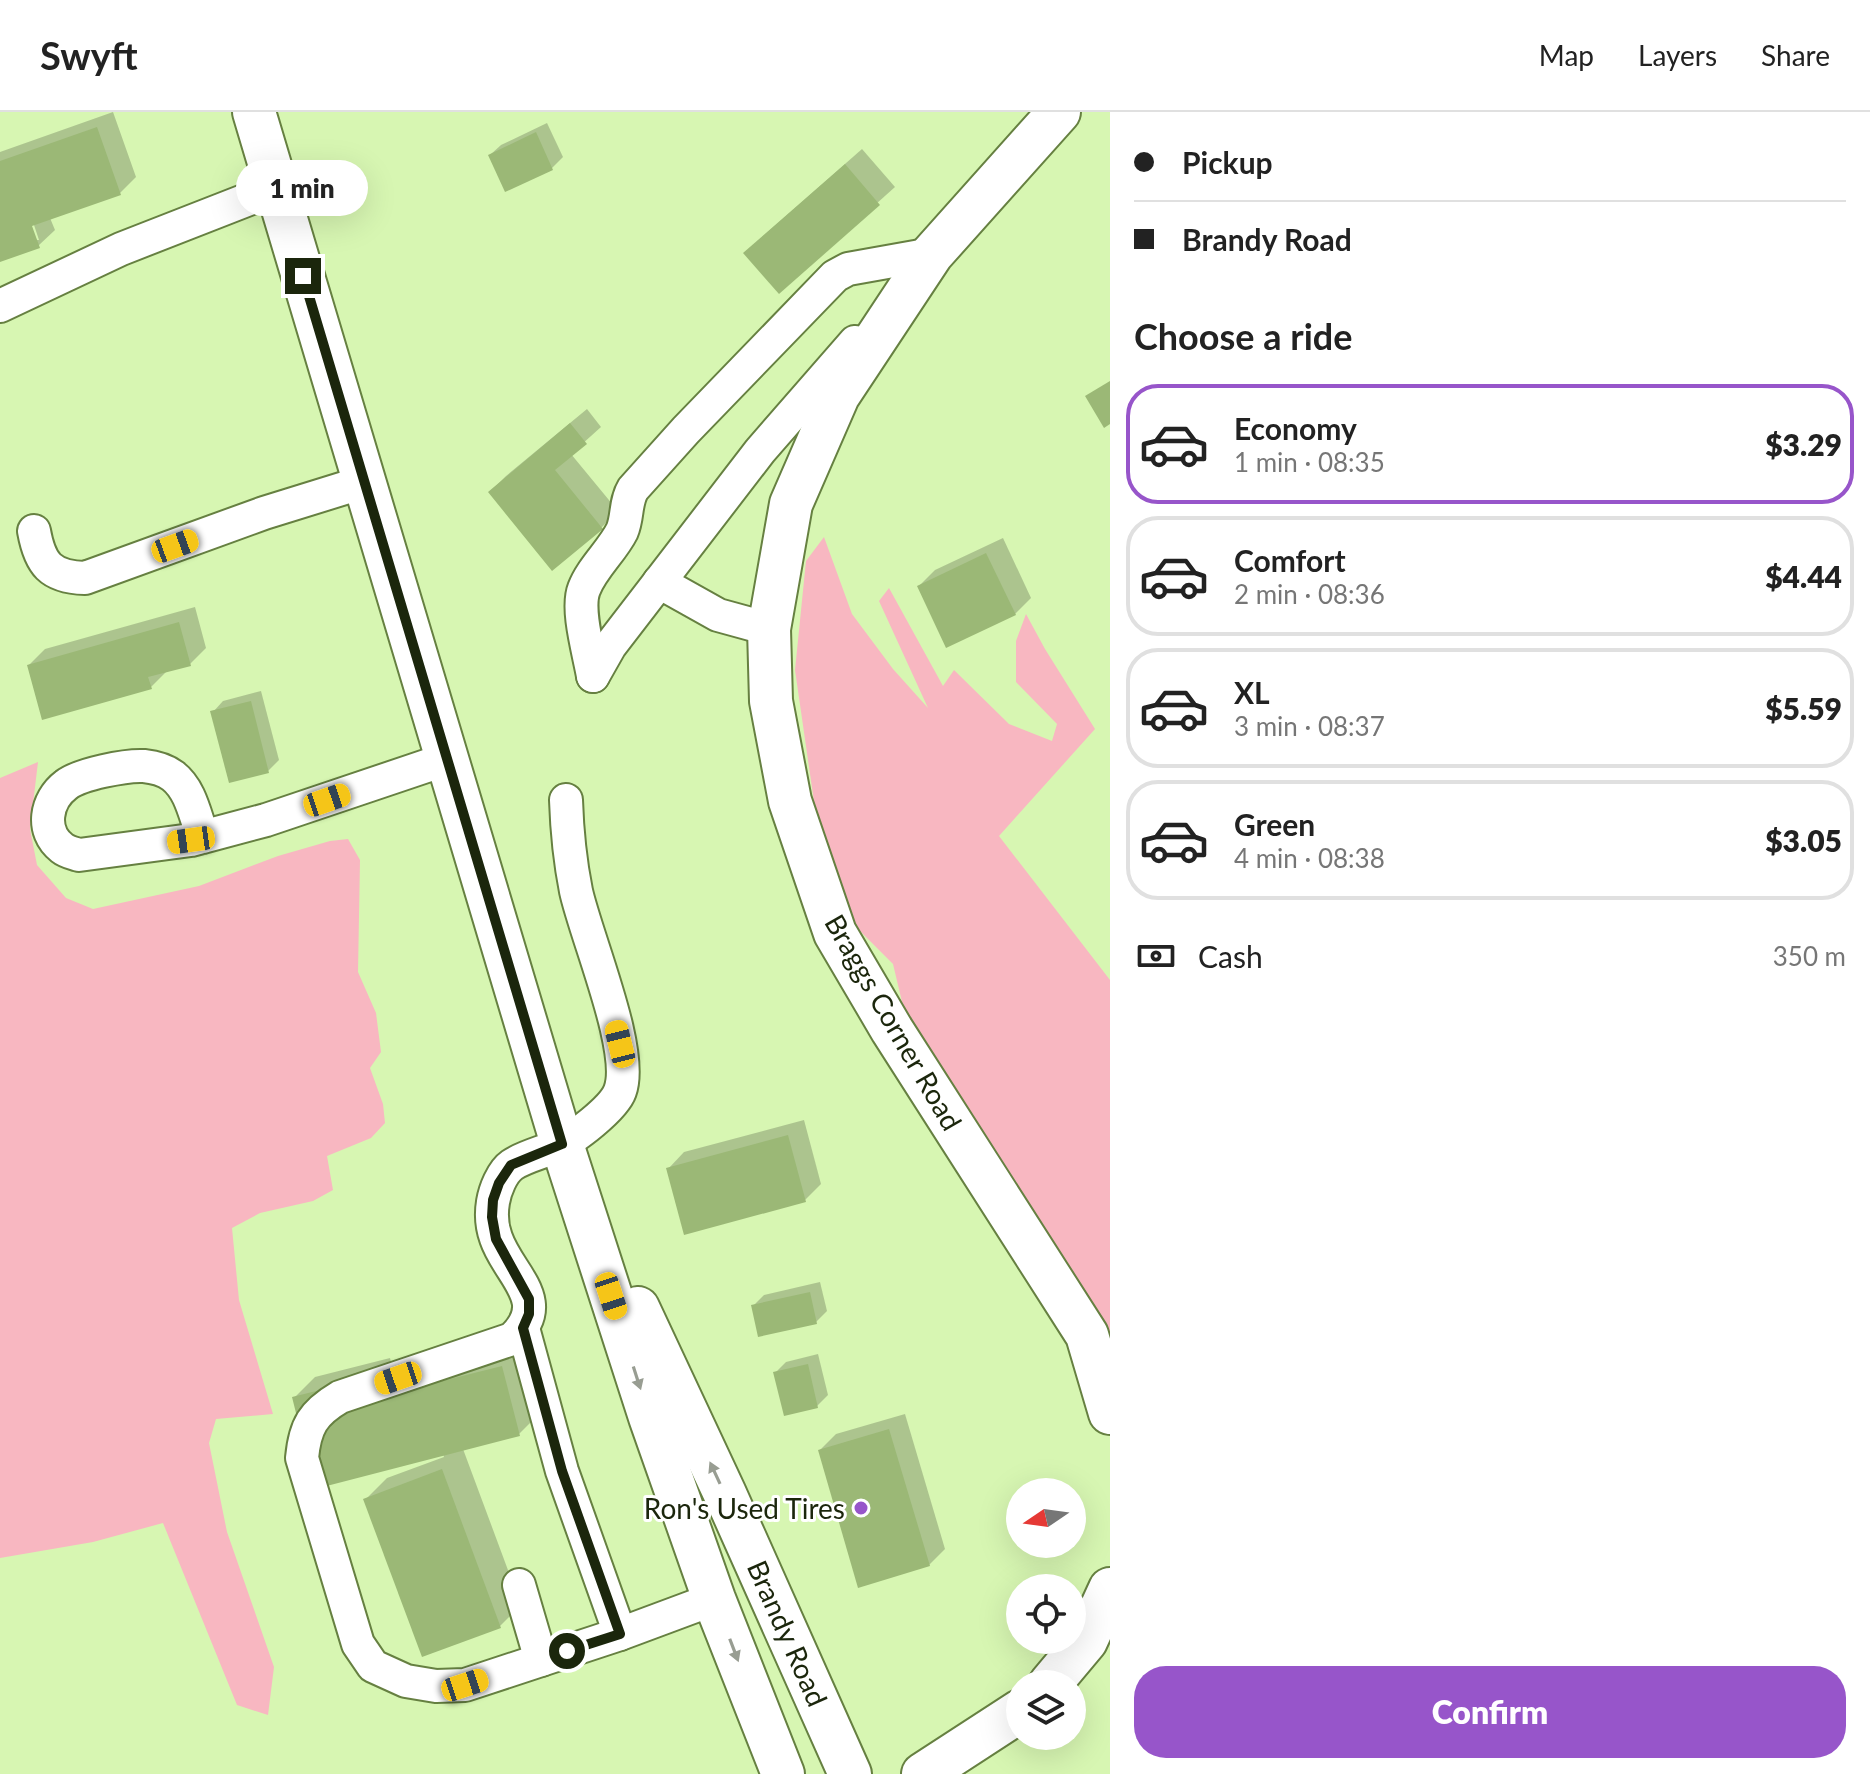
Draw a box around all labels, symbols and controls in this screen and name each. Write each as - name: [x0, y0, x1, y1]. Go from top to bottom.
- text: Swyft: [40, 32, 138, 78]
- text: Map: [1539, 38, 1594, 72]
- text: Layers: [1638, 38, 1717, 72]
- text: Share: [1761, 38, 1830, 72]
- text: Pickup: [1182, 144, 1273, 180]
- callout: 1 min: [237, 160, 369, 216]
- text: 1 min: [270, 172, 334, 204]
- text: Brandy Road: [1182, 221, 1352, 257]
- route end: [285, 258, 321, 294]
- text: Choose a ride: [1134, 314, 1353, 358]
- icon: car: [1138, 408, 1210, 480]
- text: Economy: [1234, 410, 1357, 446]
- text: $3.29: [1765, 426, 1842, 462]
- text: 1 min · 08:35: [1234, 446, 1385, 478]
- car: [148, 527, 202, 565]
- icon: car: [1138, 540, 1210, 612]
- text: Comfort: [1234, 542, 1346, 578]
- text: $4.44: [1765, 558, 1842, 594]
- text: 2 min · 08:36: [1234, 578, 1385, 610]
- icon: car: [1138, 672, 1210, 744]
- text: XL: [1234, 674, 1270, 710]
- text: $5.59: [1765, 690, 1842, 726]
- text: 3 min · 08:37: [1234, 710, 1385, 742]
- car: [300, 781, 354, 819]
- icon: car: [1138, 804, 1210, 876]
- text: Green: [1234, 806, 1315, 842]
- text: $3.05: [1765, 822, 1842, 858]
- car: [166, 825, 216, 855]
- text: 4 min · 08:38: [1234, 842, 1385, 874]
- street label: Braggs Corner Road: [818, 908, 970, 1136]
- icon: cash: [1134, 934, 1178, 978]
- text: Cash: [1198, 938, 1263, 974]
- text: 350 m: [1773, 940, 1846, 972]
- car: [603, 1018, 637, 1070]
- car: [592, 1269, 630, 1323]
- car: [371, 1359, 425, 1397]
- one-way arrow: [632, 1367, 644, 1391]
- one-way arrow: [708, 1461, 722, 1485]
- north arrow: [1006, 1478, 1086, 1558]
- map controls: [1006, 1478, 1086, 1750]
- place label: Ron's Used Tires: [644, 1491, 845, 1525]
- marker: Ron's Used Tires: [852, 1499, 870, 1517]
- street label: Brandy Road: [741, 1555, 835, 1711]
- button: locate: [1006, 1574, 1086, 1654]
- route start: [549, 1633, 585, 1669]
- one-way arrow: [728, 1638, 741, 1662]
- car: [438, 1666, 492, 1704]
- button: Confirm: [1134, 1666, 1846, 1758]
- button: layers: [1006, 1670, 1086, 1750]

